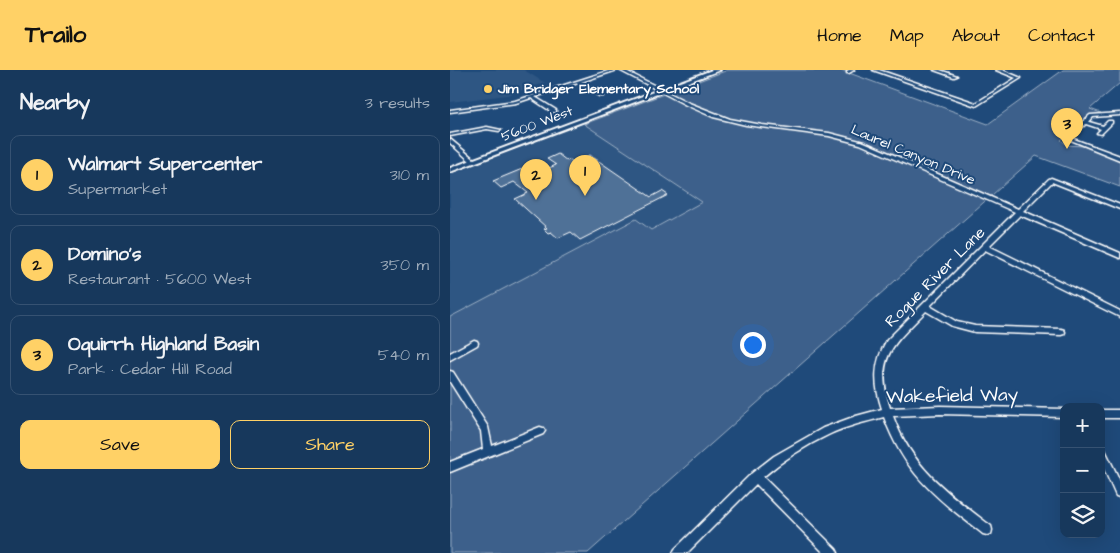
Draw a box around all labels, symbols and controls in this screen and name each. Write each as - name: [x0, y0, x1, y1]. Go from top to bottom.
- text: Trailo: [25, 18, 86, 52]
- text: Home: [817, 23, 862, 48]
- text: Map: [890, 23, 924, 48]
- text: About: [952, 23, 1000, 48]
- text: Contact: [1028, 23, 1095, 48]
- place label: Jim Bridger Elementary School: [497, 79, 700, 100]
- marker: Jim Bridger Elementary School: [482, 83, 494, 95]
- text: Nearby: [20, 88, 90, 117]
- text: 3 results: [365, 92, 430, 114]
- street label: 5600 West: [498, 101, 576, 147]
- pin: 3: [1051, 108, 1083, 149]
- street label: Laurel Canyon Drive: [848, 120, 979, 190]
- text: Walmart Supercenter: [68, 151, 262, 178]
- pin: 1: [569, 155, 601, 196]
- pin: 2: [520, 159, 552, 200]
- text: 1: [36, 164, 38, 186]
- text: 310 m: [390, 164, 429, 186]
- text: Supermarket: [68, 178, 167, 200]
- street label: Rogue River Lane: [880, 222, 991, 333]
- text: Domino's: [68, 241, 141, 268]
- text: 2: [32, 254, 42, 276]
- text: 350 m: [381, 254, 429, 276]
- text: Restaurant · 5600 West: [68, 268, 251, 290]
- text: Oquirrh Highland Basin: [68, 331, 259, 358]
- your location: [740, 332, 766, 358]
- text: 3: [33, 344, 41, 366]
- text: 540 m: [378, 344, 429, 366]
- text: Park · Cedar Hill Road: [68, 358, 232, 380]
- street label: Wakefield Way: [886, 381, 1019, 412]
- map controls: [1060, 403, 1105, 538]
- button: +: [1060, 403, 1105, 448]
- button: Save: [20, 420, 220, 469]
- button: Share: [230, 420, 430, 469]
- button: −: [1060, 448, 1105, 493]
- button: layers: [1060, 493, 1105, 538]

